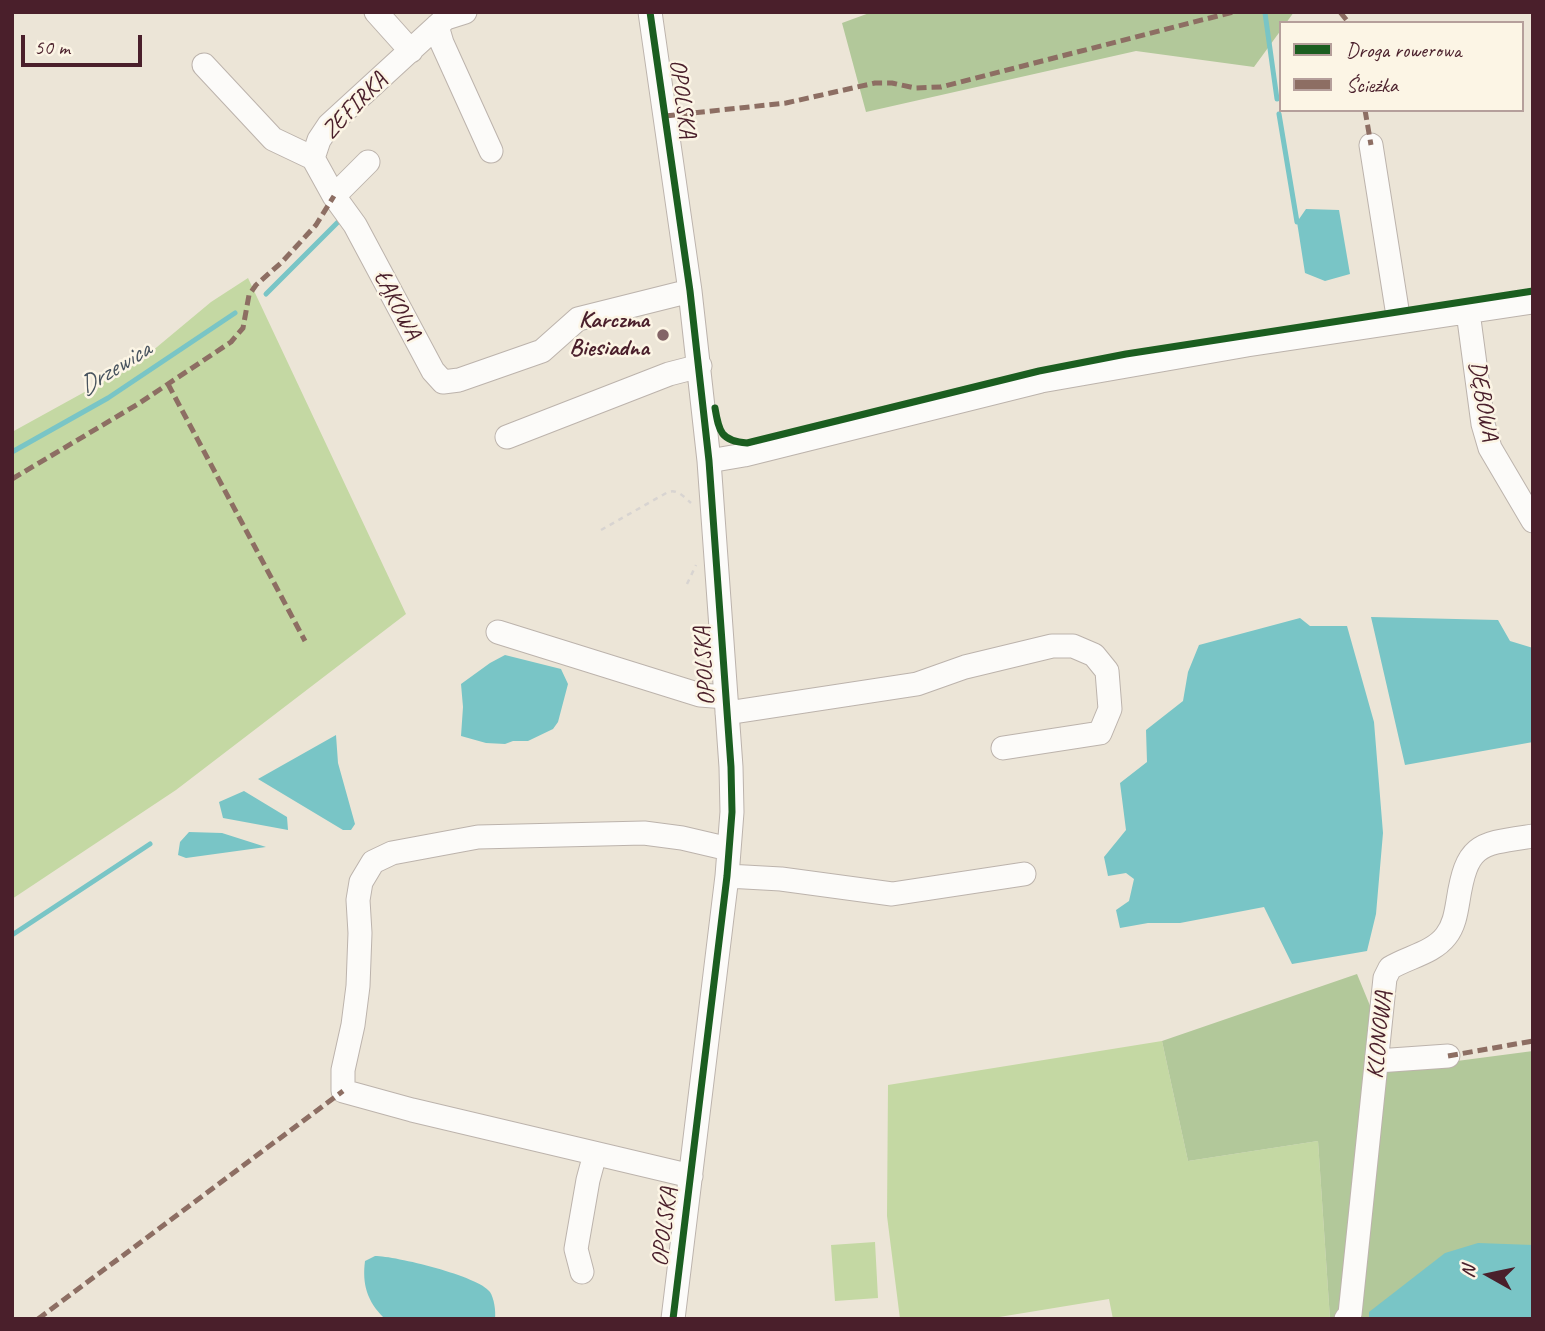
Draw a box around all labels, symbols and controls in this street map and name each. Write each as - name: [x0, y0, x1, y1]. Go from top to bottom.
- scale bar: [24, 21, 145, 65]
- legend: [1279, 21, 1524, 112]
- text: 50 m: [34, 34, 70, 60]
- text: Droga rowerowa: [1346, 37, 1461, 63]
- street label: OPOLSKA: [662, 58, 702, 140]
- street label: ZEFIRKA: [316, 67, 394, 145]
- text: Ścieżka: [1346, 72, 1398, 98]
- street label: ŁĄKOWA: [367, 265, 427, 345]
- place label: Karczma Biesiadna: [569, 307, 649, 363]
- marker: Karczma Biesiadna: [655, 327, 671, 343]
- water label: Drzewica: [73, 335, 157, 403]
- street label: DĘBOWA: [1462, 359, 1504, 443]
- street label: OPOLSKA: [688, 625, 722, 707]
- street label: KLONOWA: [1361, 990, 1399, 1080]
- street label: OPOLSKA: [646, 1186, 684, 1268]
- north arrow: [1454, 1240, 1524, 1310]
- text: N: [1455, 1264, 1481, 1279]

